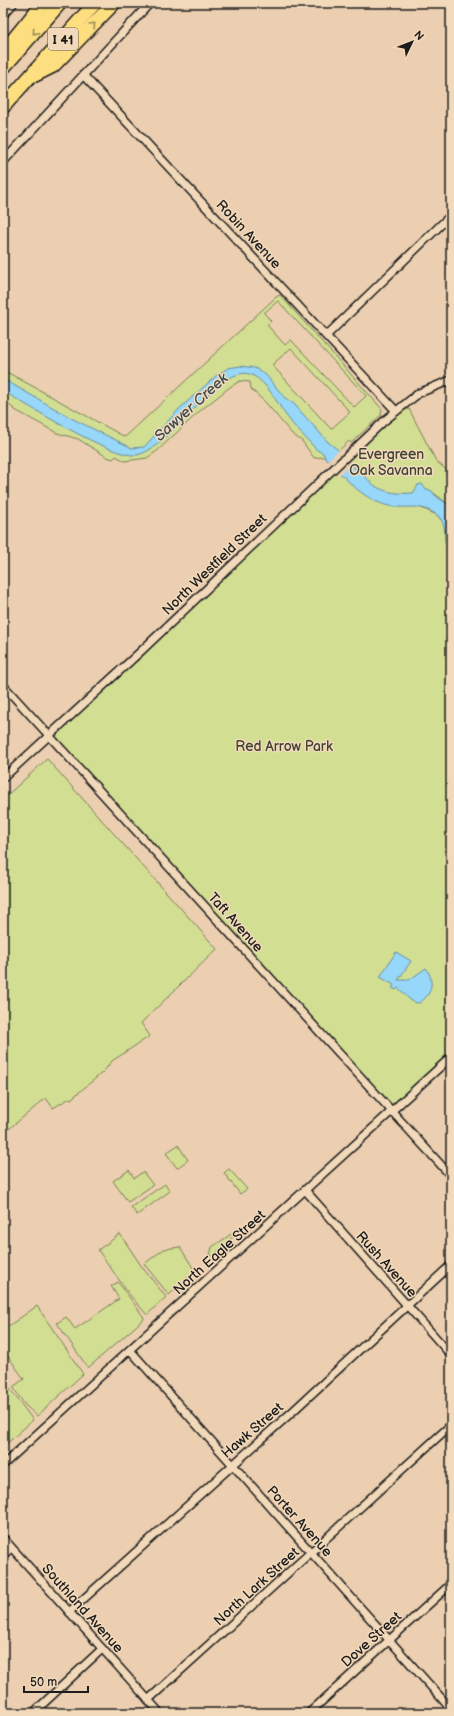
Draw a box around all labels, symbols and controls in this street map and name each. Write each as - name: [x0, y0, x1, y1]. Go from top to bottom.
- one-way arrow: [88, 22, 95, 30]
- north arrow: [392, 22, 432, 62]
- one-way arrow: [32, 28, 39, 35]
- road number: I 41: [48, 28, 78, 50]
- text: N: [411, 28, 427, 43]
- street label: Robin Avenue: [213, 196, 285, 272]
- water label: Sawyer Creek: [150, 369, 233, 446]
- park label: Evergreen Oak Savanna: [349, 446, 433, 479]
- street label: North Westfield Street: [159, 510, 271, 619]
- park label: Red Arrow Park: [235, 738, 333, 755]
- street label: Taft Avenue: [204, 889, 267, 956]
- street label: North Eagle Street: [170, 1206, 269, 1298]
- street label: Rush Avenue: [352, 1228, 421, 1301]
- street label: Hawk Street: [218, 1398, 287, 1462]
- street label: Porter Avenue: [263, 1482, 336, 1560]
- street label: North Lark Street: [210, 1543, 303, 1629]
- street label: Southland Avenue: [38, 1560, 127, 1656]
- street label: Dove Street: [338, 1608, 405, 1671]
- scale bar: [24, 1668, 88, 1694]
- text: 50 m: [30, 1675, 57, 1690]

